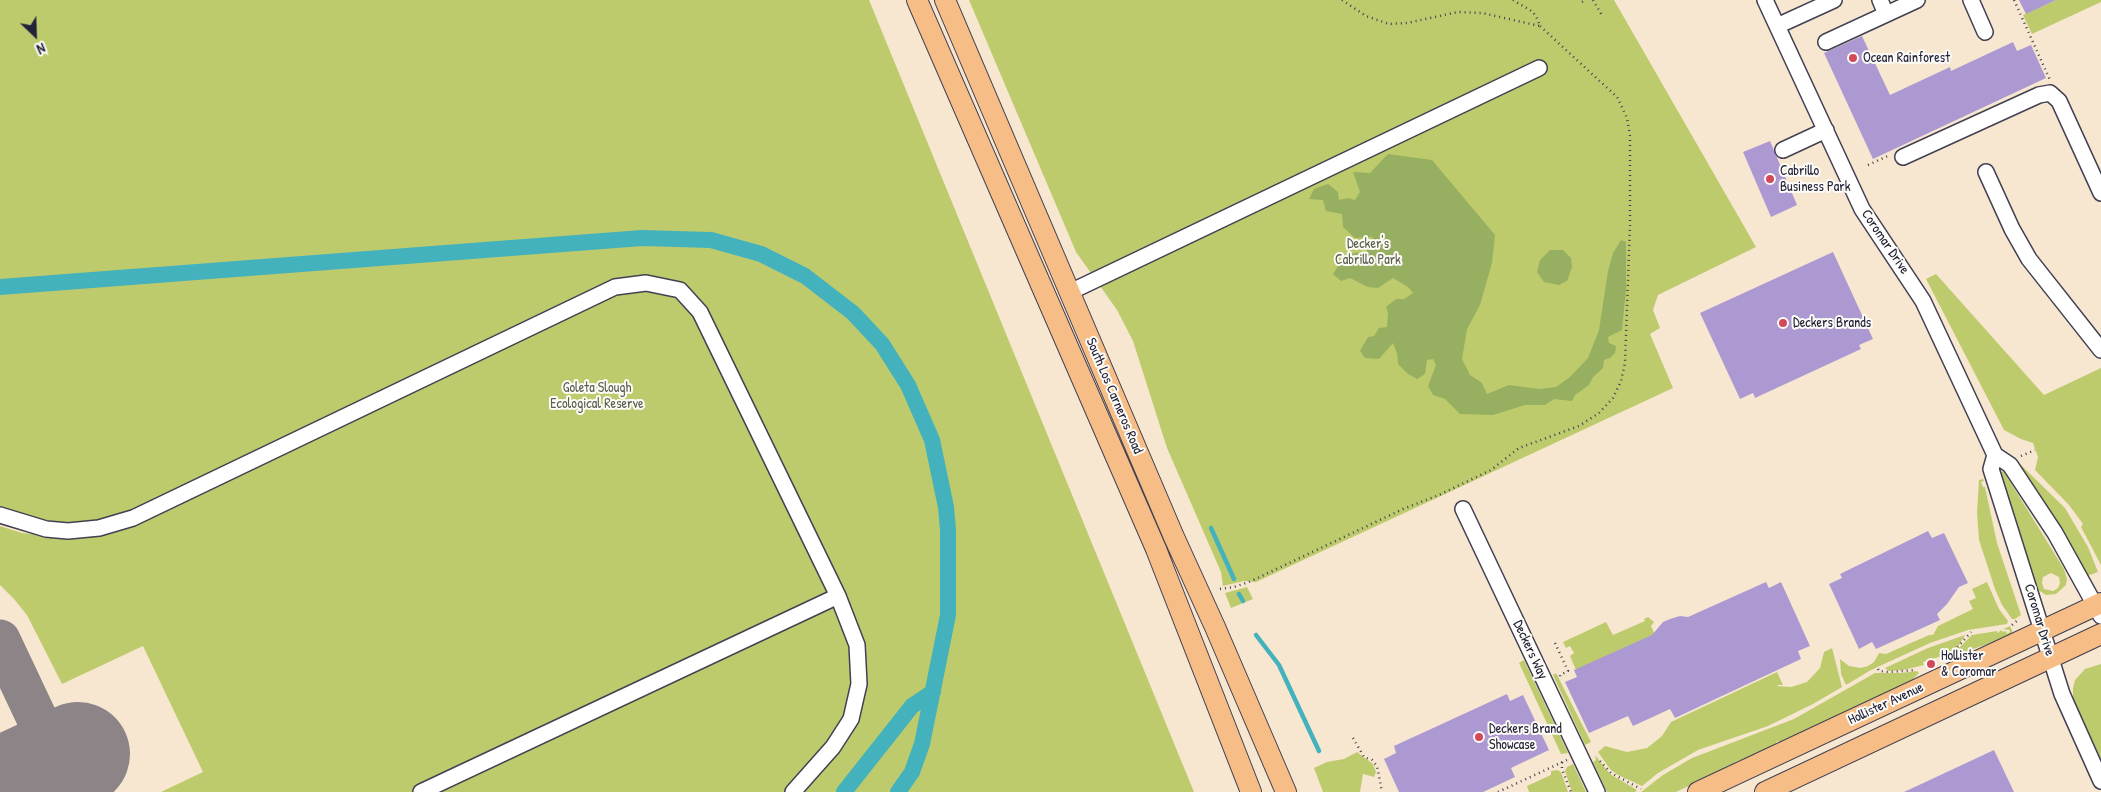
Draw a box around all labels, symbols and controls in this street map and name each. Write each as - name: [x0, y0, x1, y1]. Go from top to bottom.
- north arrow: [10, 10, 60, 60]
- text: N: [34, 39, 49, 59]
- place label: Ocean Rainforest: [1863, 50, 1950, 66]
- marker: Ocean Rainforest: [1847, 52, 1859, 64]
- place label: Cabrillo Business Park: [1780, 163, 1851, 196]
- marker: Cabrillo Business Park: [1764, 173, 1776, 185]
- street label: Coromar Drive: [1857, 206, 1913, 278]
- park label: Decker's Cabrillo Park: [1335, 236, 1401, 268]
- place label: Deckers Brands: [1793, 315, 1871, 331]
- marker: Deckers Brands: [1777, 317, 1789, 329]
- street label: South Los Carneros Road: [1082, 336, 1146, 456]
- park label: Goleta Slough Ecological Reserve: [550, 380, 644, 412]
- street label: Coromar Drive: [2020, 582, 2058, 658]
- street label: Deckers Way: [1509, 618, 1551, 682]
- place label: Hollister & Coromar: [1941, 648, 1996, 680]
- marker: Hollister & Coromar: [1925, 658, 1937, 670]
- street label: Hollister Avenue: [1846, 679, 1926, 729]
- place label: Deckers Brand Showcase: [1489, 721, 1562, 754]
- marker: Deckers Brand Showcase: [1473, 731, 1485, 743]

